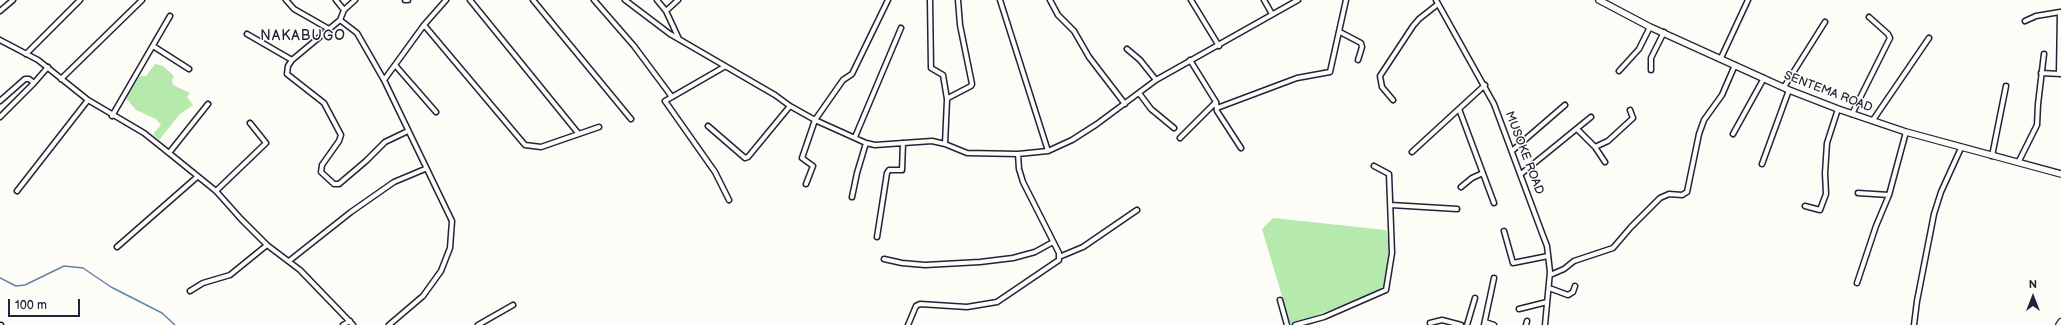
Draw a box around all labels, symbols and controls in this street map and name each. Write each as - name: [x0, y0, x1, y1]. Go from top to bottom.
- district label: NAKABUGO: [260, 28, 346, 44]
- street label: SENTEMA ROAD: [1782, 69, 1874, 115]
- street label: MUSOKE ROAD: [1502, 109, 1546, 197]
- north arrow: [2013, 277, 2053, 317]
- text: N: [2029, 278, 2037, 291]
- scale bar: [10, 291, 82, 317]
- text: 100 m: [15, 298, 47, 313]

